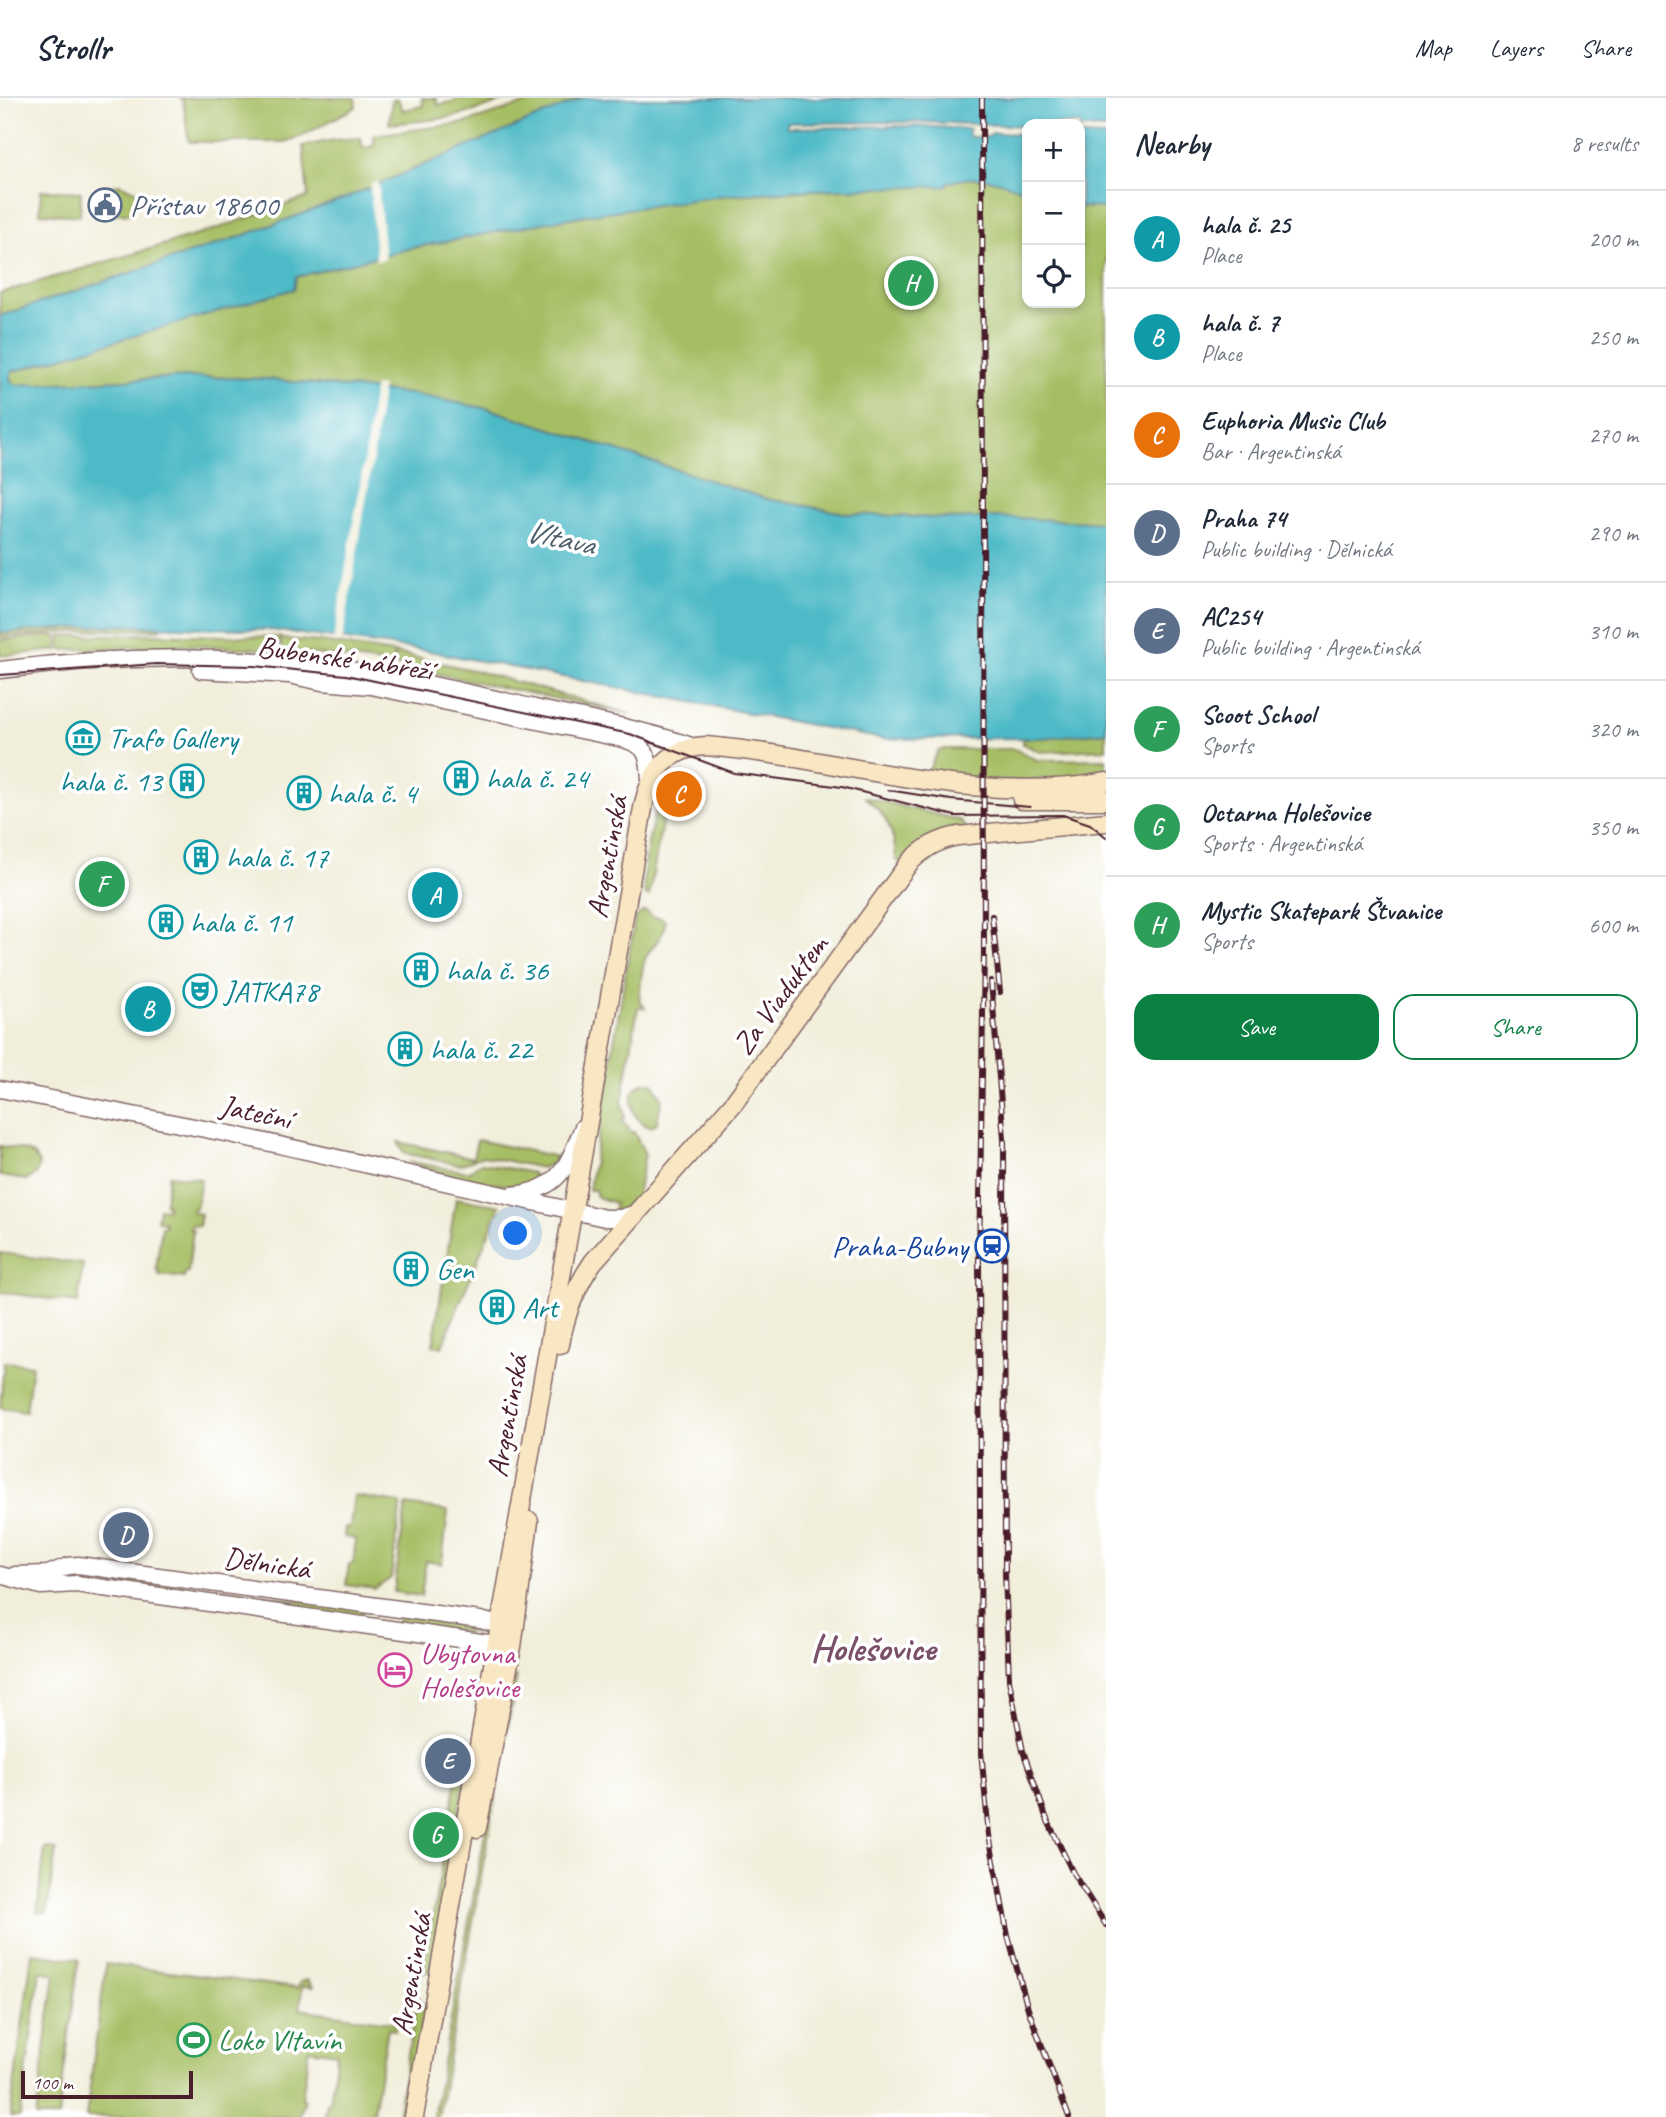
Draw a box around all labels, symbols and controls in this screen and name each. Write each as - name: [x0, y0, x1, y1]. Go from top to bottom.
- text: Strollr: [35, 27, 110, 69]
- text: Map: [1415, 33, 1452, 63]
- text: Layers: [1490, 33, 1543, 63]
- text: Share: [1581, 33, 1631, 63]
- map controls: [1022, 119, 1085, 308]
- button: +: [1022, 119, 1085, 182]
- text: Nearby: [1134, 125, 1210, 163]
- text: 8 results: [1571, 129, 1638, 158]
- button: −: [1022, 182, 1085, 245]
- public building icon: Přístav 18600: [86, 186, 124, 224]
- place label: Přístav 18600: [130, 186, 281, 224]
- text: hala č. 25: [1201, 208, 1290, 241]
- text: A: [1151, 225, 1163, 254]
- text: 200 m: [1589, 225, 1638, 254]
- text: Place: [1201, 241, 1241, 270]
- button: locate: [1022, 245, 1085, 308]
- pin: H: [888, 257, 934, 309]
- text: hala č. 7: [1201, 306, 1279, 339]
- text: B: [1151, 323, 1163, 352]
- text: 250 m: [1589, 323, 1638, 352]
- text: Place: [1201, 339, 1241, 368]
- text: Euphoria Music Club: [1201, 404, 1385, 437]
- text: C: [1152, 421, 1162, 450]
- text: 270 m: [1589, 421, 1638, 450]
- text: Bar · Argentinská: [1201, 437, 1341, 466]
- text: Praha 74: [1201, 502, 1286, 535]
- water label: Vltava: [522, 510, 601, 565]
- text: D: [1150, 519, 1164, 548]
- text: 290 m: [1589, 519, 1638, 548]
- text: Public building · Dělnická: [1201, 535, 1392, 564]
- text: AC254: [1201, 600, 1261, 633]
- text: E: [1151, 617, 1163, 646]
- text: 310 m: [1589, 617, 1638, 646]
- street label: Bubenské nábřeží: [255, 627, 441, 690]
- text: Public building · Argentinská: [1201, 633, 1420, 662]
- text: Scoot School: [1201, 698, 1315, 731]
- text: F: [1152, 715, 1162, 744]
- text: 320 m: [1589, 715, 1638, 744]
- museum icon: Trafo Gallery: [64, 719, 102, 757]
- place label: Trafo Gallery: [108, 719, 241, 757]
- text: Sports: [1201, 731, 1253, 760]
- building icon: hala č. 24: [442, 759, 480, 797]
- place label: hala č. 24: [486, 759, 591, 797]
- place label: hala č. 13: [60, 762, 164, 800]
- building icon: hala č. 13: [168, 762, 206, 800]
- pin: C: [656, 768, 702, 820]
- building icon: hala č. 4: [285, 774, 323, 812]
- place label: hala č. 4: [328, 774, 419, 812]
- street label: Argentinská: [578, 790, 637, 921]
- text: Octarna Holešovice: [1201, 796, 1370, 829]
- text: G: [1151, 813, 1163, 842]
- text: 350 m: [1589, 813, 1638, 842]
- text: Sports · Argentinská: [1201, 829, 1362, 858]
- building icon: hala č. 17: [182, 838, 220, 876]
- place label: hala č. 17: [226, 838, 330, 876]
- pin: F: [79, 858, 125, 910]
- pin: A: [412, 869, 458, 921]
- text: Mystic Skatepark Štvanice: [1201, 894, 1441, 927]
- building icon: hala č. 11: [147, 903, 185, 941]
- place label: hala č. 11: [190, 903, 294, 941]
- text: H: [1150, 911, 1164, 940]
- text: 600 m: [1589, 911, 1638, 940]
- street label: Za Viaduktem: [724, 926, 837, 1062]
- text: Sports: [1201, 927, 1253, 956]
- building icon: hala č. 36: [402, 951, 440, 989]
- place label: hala č. 36: [446, 951, 550, 989]
- theatre icon: JATKA78: [181, 972, 219, 1010]
- place label: JATKA78: [222, 972, 321, 1010]
- pin: B: [125, 983, 171, 1035]
- button: Save: [1134, 994, 1379, 1060]
- button: Share: [1393, 994, 1638, 1060]
- building icon: hala č. 22: [386, 1030, 424, 1068]
- place label: hala č. 22: [430, 1030, 535, 1068]
- street label: Jateční: [215, 1086, 301, 1139]
- your location: [498, 1216, 532, 1250]
- place label: Praha-Bubny: [832, 1227, 971, 1265]
- station icon: Praha-Bubny: [973, 1227, 1011, 1265]
- building icon: Gen: [392, 1250, 430, 1288]
- place label: Gen: [436, 1250, 475, 1288]
- building icon: Art: [478, 1288, 516, 1326]
- place label: Art: [522, 1288, 561, 1326]
- street label: Argentinská: [478, 1349, 537, 1480]
- pin: D: [103, 1509, 149, 1561]
- street label: Dělnická: [222, 1538, 315, 1588]
- district label: Holešovice: [811, 1624, 938, 1671]
- place label: Ubytovna Holešovice: [420, 1634, 521, 1706]
- hotel icon: Ubytovna Holešovice: [376, 1651, 414, 1689]
- pin: E: [425, 1735, 471, 1787]
- pin: G: [413, 1809, 459, 1861]
- street label: Argentinská: [382, 1907, 441, 2038]
- sports icon: Loko Vltavín: [175, 2021, 213, 2059]
- place label: Loko Vltavín: [218, 2021, 343, 2059]
- scale bar: [21, 2068, 192, 2100]
- text: 100 m: [32, 2071, 73, 2095]

